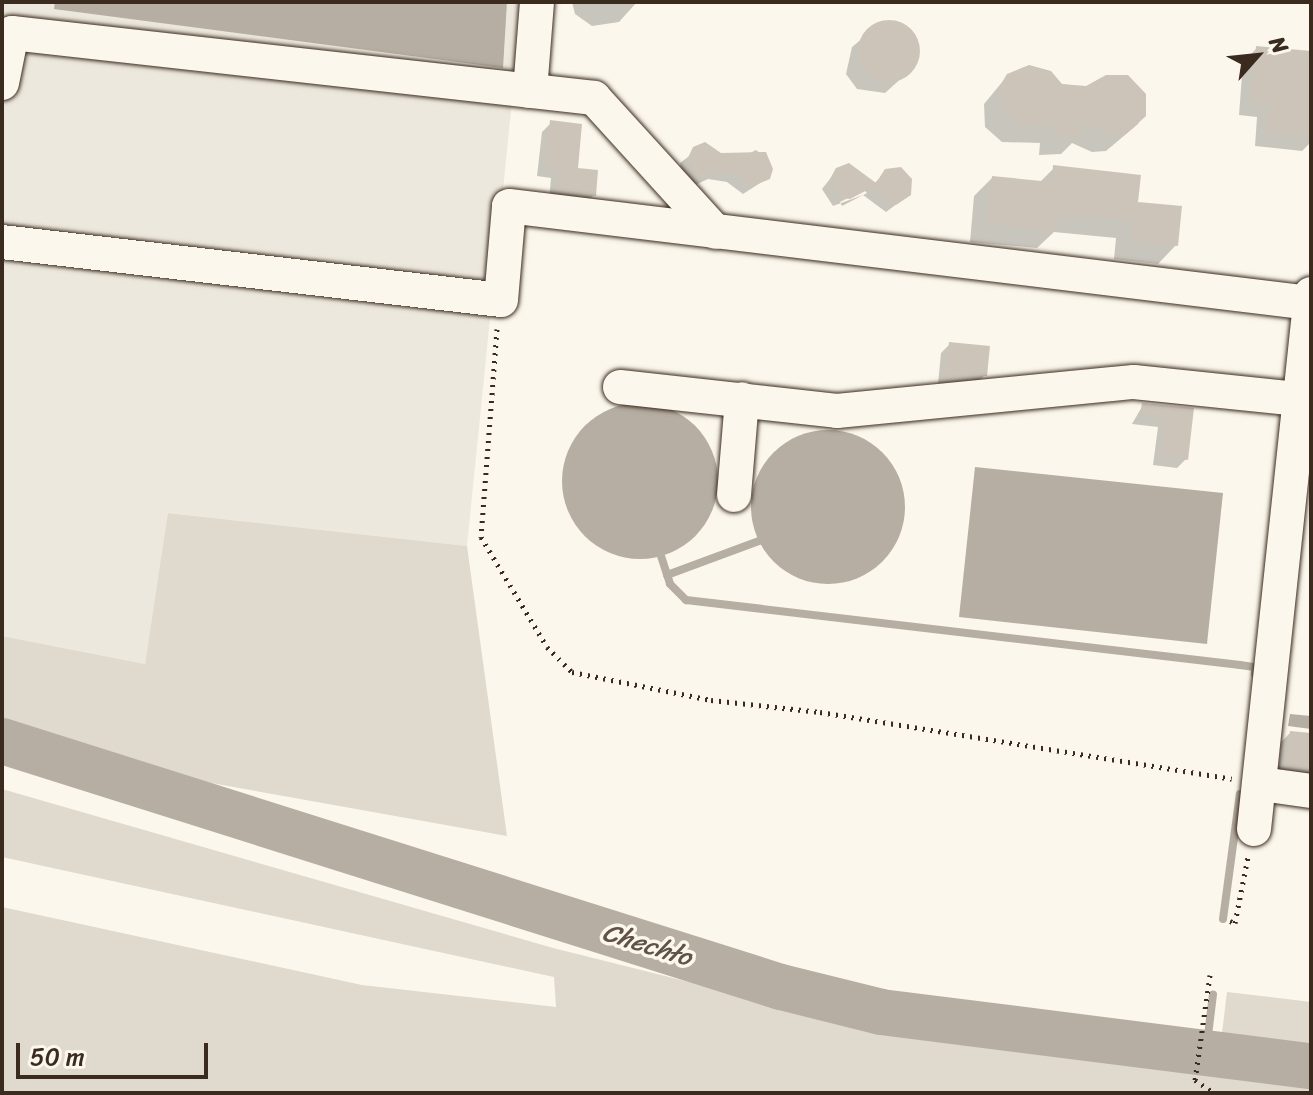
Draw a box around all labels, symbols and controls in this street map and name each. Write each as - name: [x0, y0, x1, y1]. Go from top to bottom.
- north arrow: [1217, 16, 1297, 96]
- text: N: [1258, 29, 1300, 61]
- water label: Chechło: [599, 917, 695, 973]
- scale bar: [20, 1027, 212, 1077]
- text: 50 m: [30, 1036, 85, 1078]

